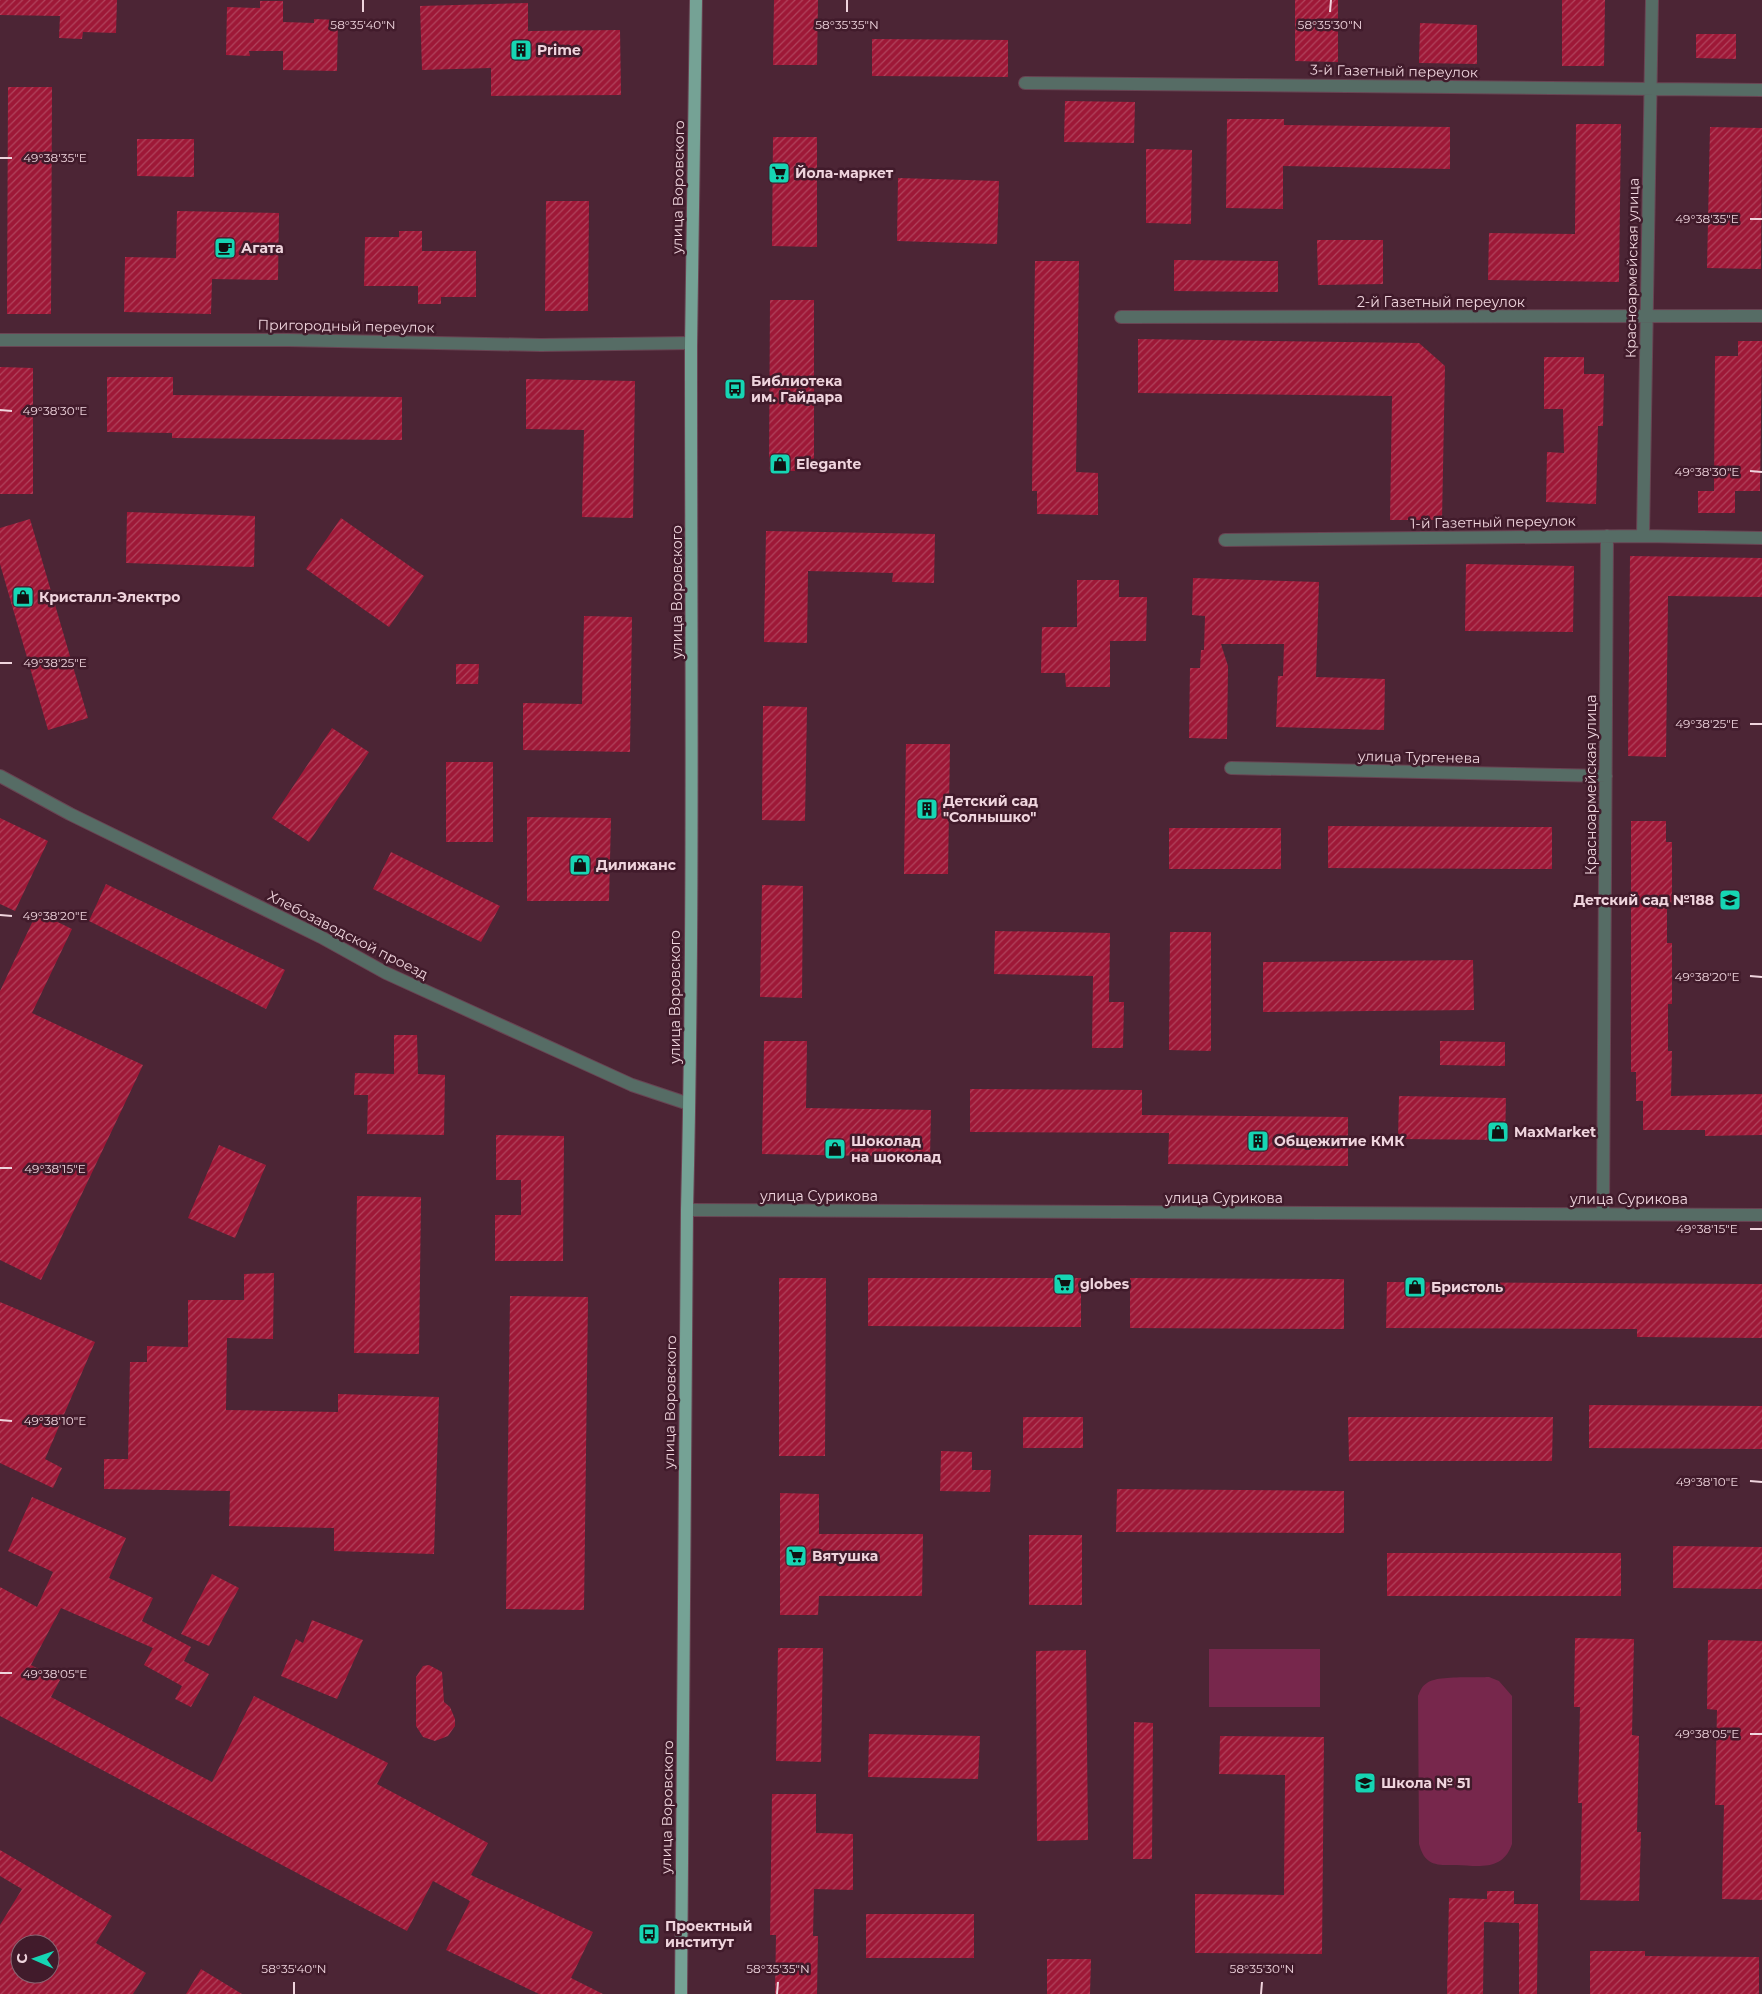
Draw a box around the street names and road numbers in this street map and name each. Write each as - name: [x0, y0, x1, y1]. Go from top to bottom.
- street label: 3-й Газетный переулок: [1310, 61, 1478, 81]
- street label: улица Воровского: [668, 120, 688, 255]
- street label: Красноармейская улица: [1621, 178, 1643, 358]
- street label: 2-й Газетный переулок: [1357, 293, 1525, 311]
- street label: Пригородный переулок: [257, 315, 435, 337]
- street label: 1-й Газетный переулок: [1410, 512, 1576, 532]
- street label: улица Воровского: [668, 525, 686, 660]
- street label: Красноармейская улица: [1582, 695, 1600, 875]
- street label: улица Тургенева: [1357, 747, 1480, 767]
- street label: Хлебозаводской проезд: [265, 887, 431, 983]
- street label: улица Воровского: [666, 930, 684, 1065]
- street label: улица Сурикова: [759, 1187, 878, 1205]
- street label: улица Сурикова: [1164, 1189, 1283, 1207]
- street label: улица Сурикова: [1569, 1190, 1688, 1208]
- street label: улица Воровского: [660, 1335, 680, 1470]
- street label: улица Воровского: [657, 1740, 677, 1875]

